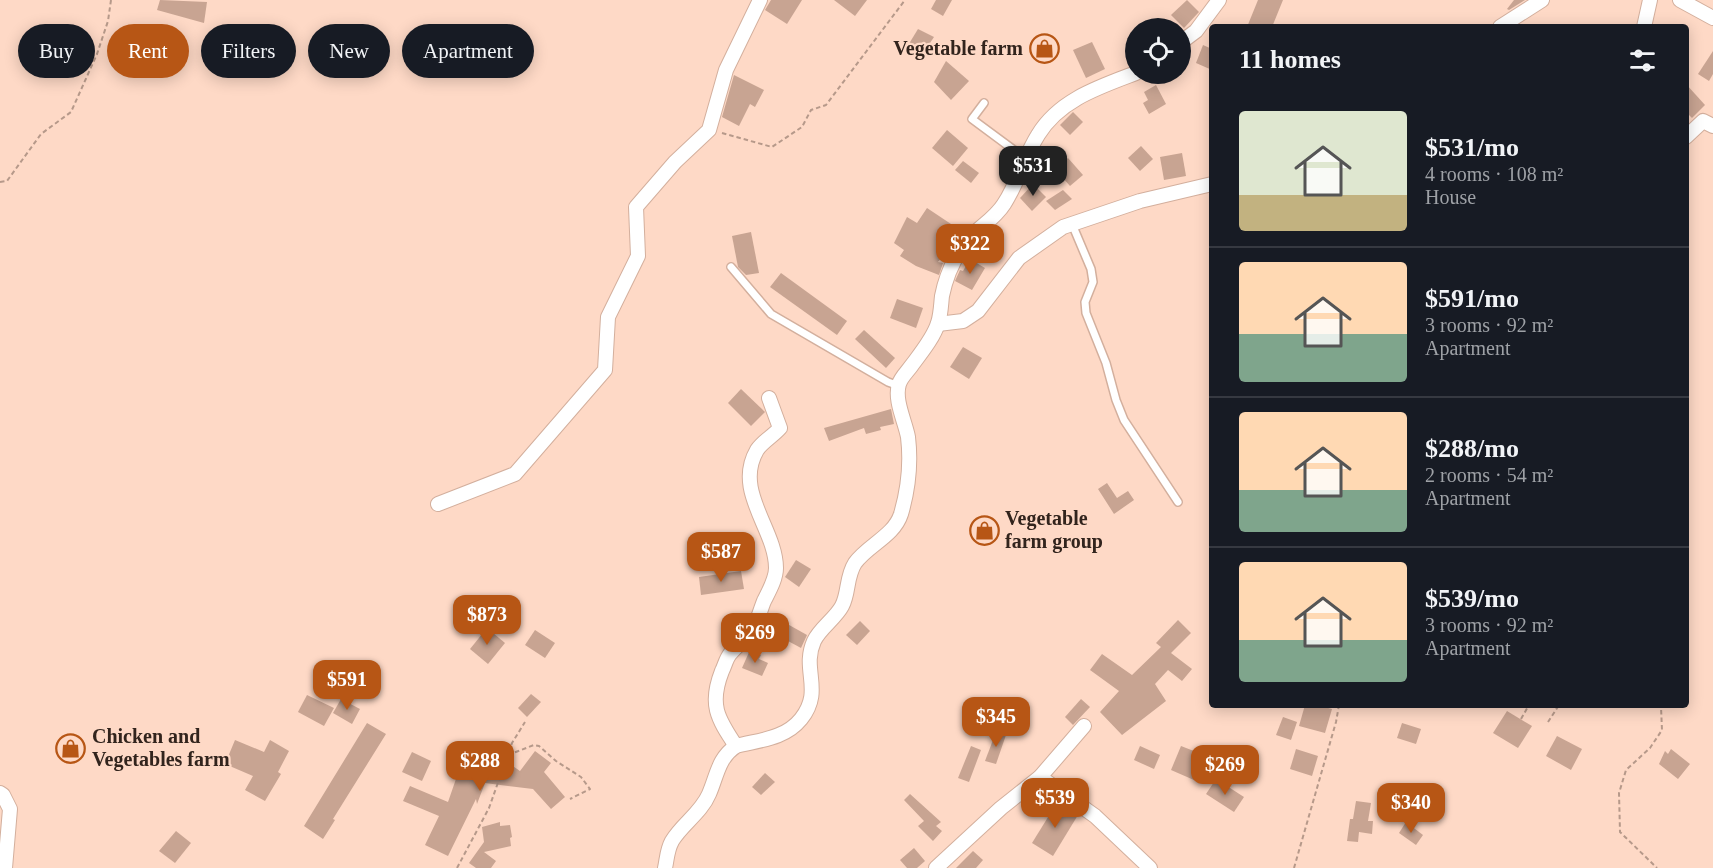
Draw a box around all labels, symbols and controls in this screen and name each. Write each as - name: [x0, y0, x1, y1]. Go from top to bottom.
- map controls: [1125, 18, 1191, 84]
- button: locate: [1125, 18, 1191, 84]
- chip: Buy: [18, 24, 95, 78]
- chip: Rent: [107, 24, 189, 78]
- chip: Filters: [201, 24, 296, 78]
- chip: New: [308, 24, 390, 78]
- chip: Apartment: [402, 24, 534, 78]
- shop icon: Vegetable farm: [1028, 32, 1060, 64]
- place label: Vegetable farm: [893, 37, 1023, 60]
- icon: filters: [1626, 44, 1659, 77]
- text: 11 homes: [1239, 45, 1341, 74]
- text: $531/mo: [1425, 133, 1519, 162]
- icon: home: [1287, 135, 1359, 207]
- pin: $531: [997, 146, 1069, 197]
- text: $531: [1013, 154, 1053, 176]
- text: 4 rooms · 108 m²: [1425, 163, 1563, 185]
- text: House: [1425, 186, 1476, 208]
- pin: $322: [934, 224, 1006, 275]
- text: $322: [950, 232, 990, 254]
- text: $591/mo: [1425, 284, 1519, 313]
- icon: home: [1287, 286, 1359, 358]
- text: 3 rooms · 92 m²: [1425, 314, 1553, 336]
- text: Apartment: [1425, 337, 1511, 359]
- text: $288/mo: [1425, 434, 1519, 463]
- icon: home: [1287, 436, 1359, 508]
- text: 2 rooms · 54 m²: [1425, 464, 1553, 486]
- text: Apartment: [1425, 487, 1511, 509]
- place label: Vegetable farm group: [1005, 507, 1103, 553]
- shop icon: Vegetable farm group: [968, 514, 1000, 546]
- pin: $587: [685, 532, 757, 583]
- text: $587: [701, 540, 741, 562]
- text: $539/mo: [1425, 584, 1519, 613]
- icon: home: [1287, 586, 1359, 658]
- pin: $873: [451, 595, 523, 646]
- text: $873: [467, 603, 507, 625]
- pin: $269: [719, 613, 791, 664]
- text: 3 rooms · 92 m²: [1425, 614, 1553, 636]
- text: $269: [735, 621, 775, 643]
- text: Apartment: [1425, 637, 1511, 659]
- pin: $591: [311, 660, 383, 711]
- text: $591: [327, 668, 367, 690]
- pin: $345: [960, 697, 1032, 748]
- text: $345: [976, 705, 1016, 727]
- place label: Chicken and Vegetables farm: [92, 725, 230, 771]
- shop icon: Chicken and Vegetables farm: [55, 732, 87, 764]
- pin: $288: [444, 741, 516, 792]
- pin: $269: [1189, 745, 1261, 796]
- text: $288: [460, 749, 500, 771]
- text: $269: [1205, 753, 1245, 775]
- pin: $539: [1019, 778, 1091, 829]
- pin: $340: [1375, 783, 1447, 834]
- text: $539: [1035, 786, 1075, 808]
- text: $340: [1391, 791, 1431, 813]

